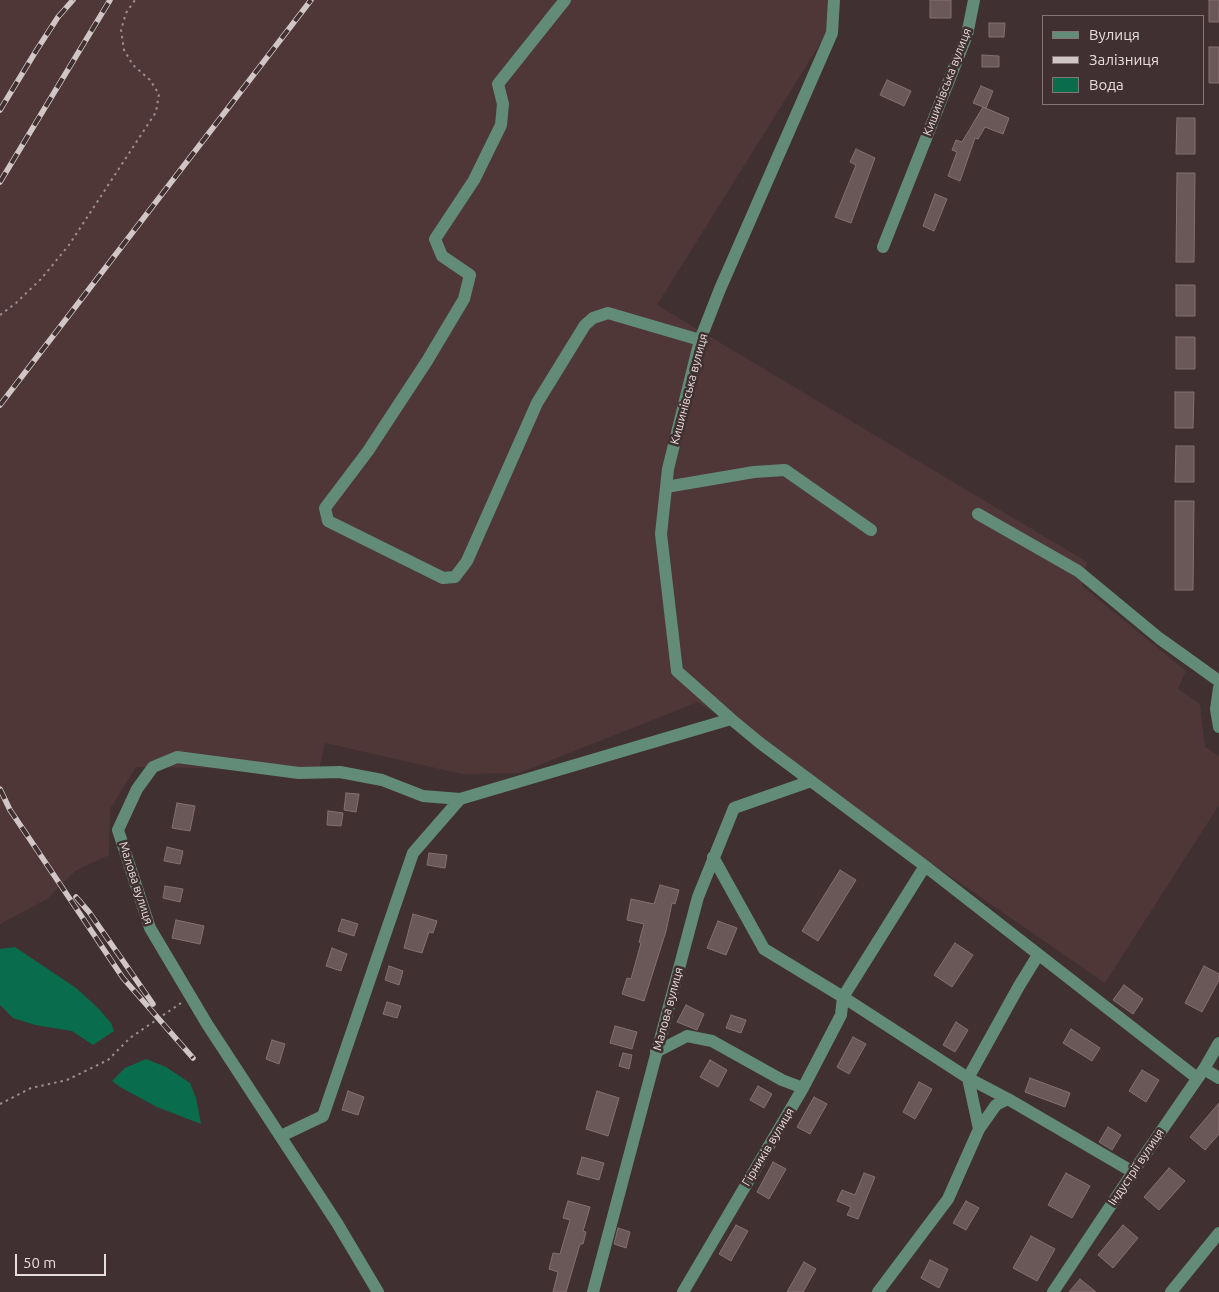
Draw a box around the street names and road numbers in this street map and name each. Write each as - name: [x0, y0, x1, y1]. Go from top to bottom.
- street label: Кишинівська вулиця: [920, 26, 974, 138]
- street label: Кишинівська вулиця: [667, 332, 711, 446]
- street label: Малова вулиця: [116, 840, 156, 926]
- street label: Малова вулиця: [650, 966, 686, 1052]
- street label: Гірників вулиця: [739, 1105, 797, 1189]
- street label: Індустрії вулиця: [1105, 1126, 1167, 1208]

